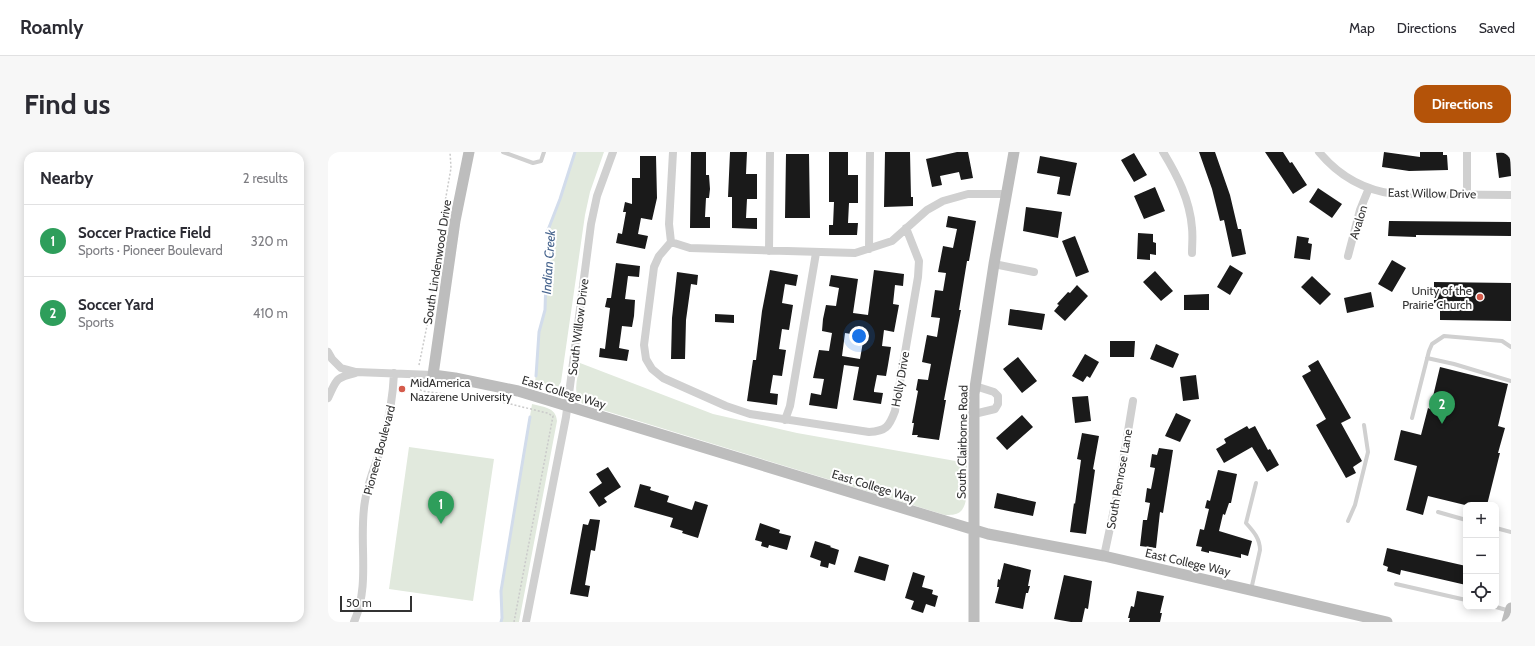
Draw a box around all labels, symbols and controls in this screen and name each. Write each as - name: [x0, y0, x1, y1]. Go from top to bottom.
- text: Roamly: [20, 16, 83, 39]
- text: Map: [1349, 19, 1375, 37]
- text: Directions: [1397, 19, 1457, 37]
- text: Saved: [1479, 19, 1515, 37]
- button: Directions: [1414, 85, 1511, 123]
- text: Find us: [24, 87, 110, 121]
- text: Nearby: [40, 168, 93, 188]
- text: 2 results: [243, 170, 288, 186]
- street label: East Willow Drive: [1388, 185, 1476, 201]
- street label: South Lindenwood Drive: [420, 199, 454, 325]
- street label: Avalon: [1346, 203, 1370, 241]
- text: Soccer Practice Field: [78, 224, 211, 242]
- water label: Indian Creek: [538, 229, 558, 295]
- text: 1: [51, 233, 55, 249]
- text: 320 m: [251, 233, 288, 249]
- text: Sports · Pioneer Boulevard: [78, 242, 223, 258]
- street label: South Willow Drive: [565, 278, 591, 376]
- place label: Unity of the Prairie Church: [1402, 283, 1472, 312]
- marker: Unity of the Prairie Church: [1475, 292, 1485, 302]
- text: Soccer Yard: [78, 296, 154, 314]
- text: 2: [50, 305, 56, 321]
- text: 410 m: [253, 305, 288, 321]
- text: Sports: [78, 314, 114, 330]
- your location: [849, 326, 869, 346]
- street label: Holly Drive: [888, 350, 912, 408]
- street label: East College Way: [520, 372, 608, 412]
- place label: MidAmerica Nazarene University: [410, 375, 512, 404]
- marker: MidAmerica Nazarene University: [397, 384, 407, 394]
- street label: South Clairborne Road: [954, 385, 970, 499]
- pin: 2: [1429, 391, 1455, 424]
- street label: Pioneer Boulevard: [360, 404, 398, 496]
- street label: South Penrose Lane: [1103, 428, 1135, 530]
- street label: East College Way: [830, 466, 918, 506]
- pin: 1: [428, 491, 454, 524]
- map controls: [1463, 502, 1499, 610]
- button: +: [1463, 502, 1499, 538]
- button: −: [1463, 538, 1499, 574]
- street label: East College Way: [1144, 545, 1232, 579]
- button: locate: [1463, 574, 1499, 610]
- scale bar: [340, 594, 412, 613]
- text: 50 m: [346, 596, 372, 610]

